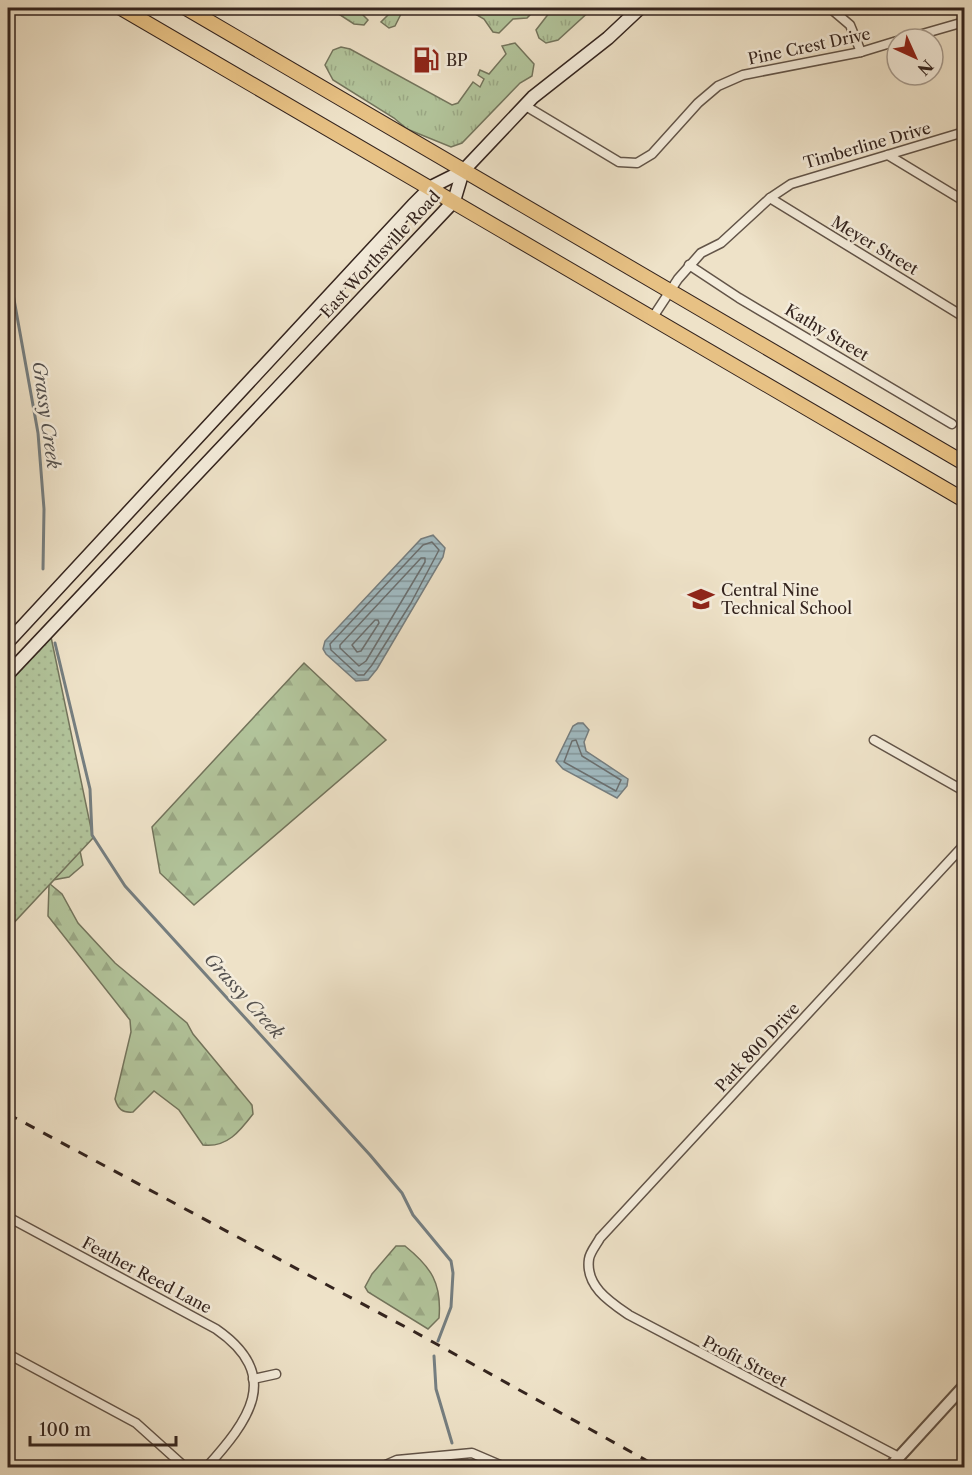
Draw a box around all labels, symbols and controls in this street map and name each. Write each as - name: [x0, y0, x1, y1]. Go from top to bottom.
- street label: Pine Crest Drive: [746, 23, 872, 69]
- north arrow: [885, 27, 945, 87]
- fuel station icon: BP: [411, 45, 441, 75]
- place label: BP: [446, 50, 468, 70]
- text: N: [914, 56, 938, 80]
- street label: Timberline Drive: [801, 117, 933, 173]
- street label: East Worthsville Road: [316, 186, 444, 322]
- street label: Meyer Street: [828, 211, 922, 279]
- street label: Kathy Street: [781, 299, 873, 365]
- water label: Grassy Creek: [28, 360, 65, 471]
- place label: Central Nine Technical School: [721, 580, 852, 618]
- school or university icon: Central Nine Technical School: [686, 584, 716, 614]
- water label: Grassy Creek: [200, 948, 289, 1044]
- street label: Park 800 Drive: [711, 998, 803, 1096]
- street label: Feather Reed Lane: [79, 1232, 215, 1318]
- street label: Profit Street: [699, 1331, 791, 1391]
- scale bar: [30, 1409, 176, 1447]
- text: 100 m: [39, 1419, 91, 1441]

